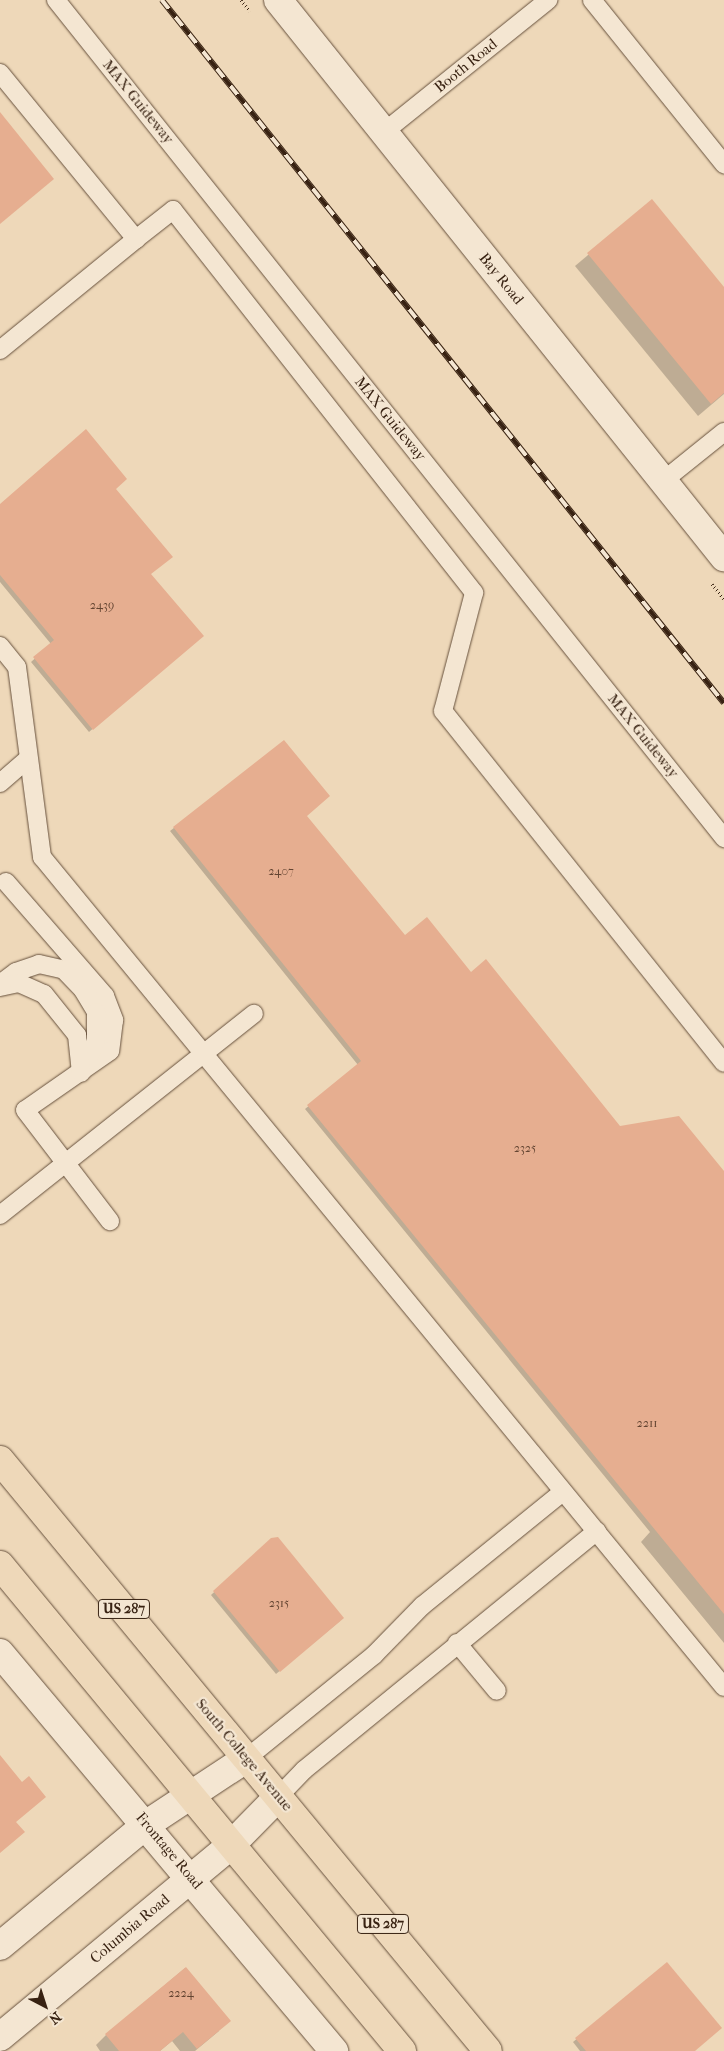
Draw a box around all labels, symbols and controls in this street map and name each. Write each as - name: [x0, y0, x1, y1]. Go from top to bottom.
- street label: Booth Road: [431, 35, 501, 97]
- street label: MAX Guideway: [99, 56, 177, 148]
- street label: Bay Road: [475, 250, 527, 308]
- street label: MAX Guideway: [351, 373, 429, 465]
- house number: 2439: [90, 599, 114, 613]
- street label: MAX Guideway: [604, 690, 682, 782]
- house number: 2407: [268, 865, 294, 879]
- house number: 2325: [514, 1142, 536, 1156]
- house number: 2211: [637, 1417, 657, 1431]
- house number: 2315: [269, 1597, 289, 1611]
- road number: US 287: [98, 1598, 150, 1620]
- street label: South College Avenue: [192, 1695, 296, 1815]
- street label: Frontage Road: [132, 1809, 206, 1893]
- street label: Columbia Road: [87, 1891, 173, 1967]
- road number: US 287: [357, 1912, 409, 1936]
- north arrow: [20, 1981, 70, 2031]
- house number: 2224: [168, 1987, 194, 2001]
- text: N: [45, 2008, 64, 2028]

